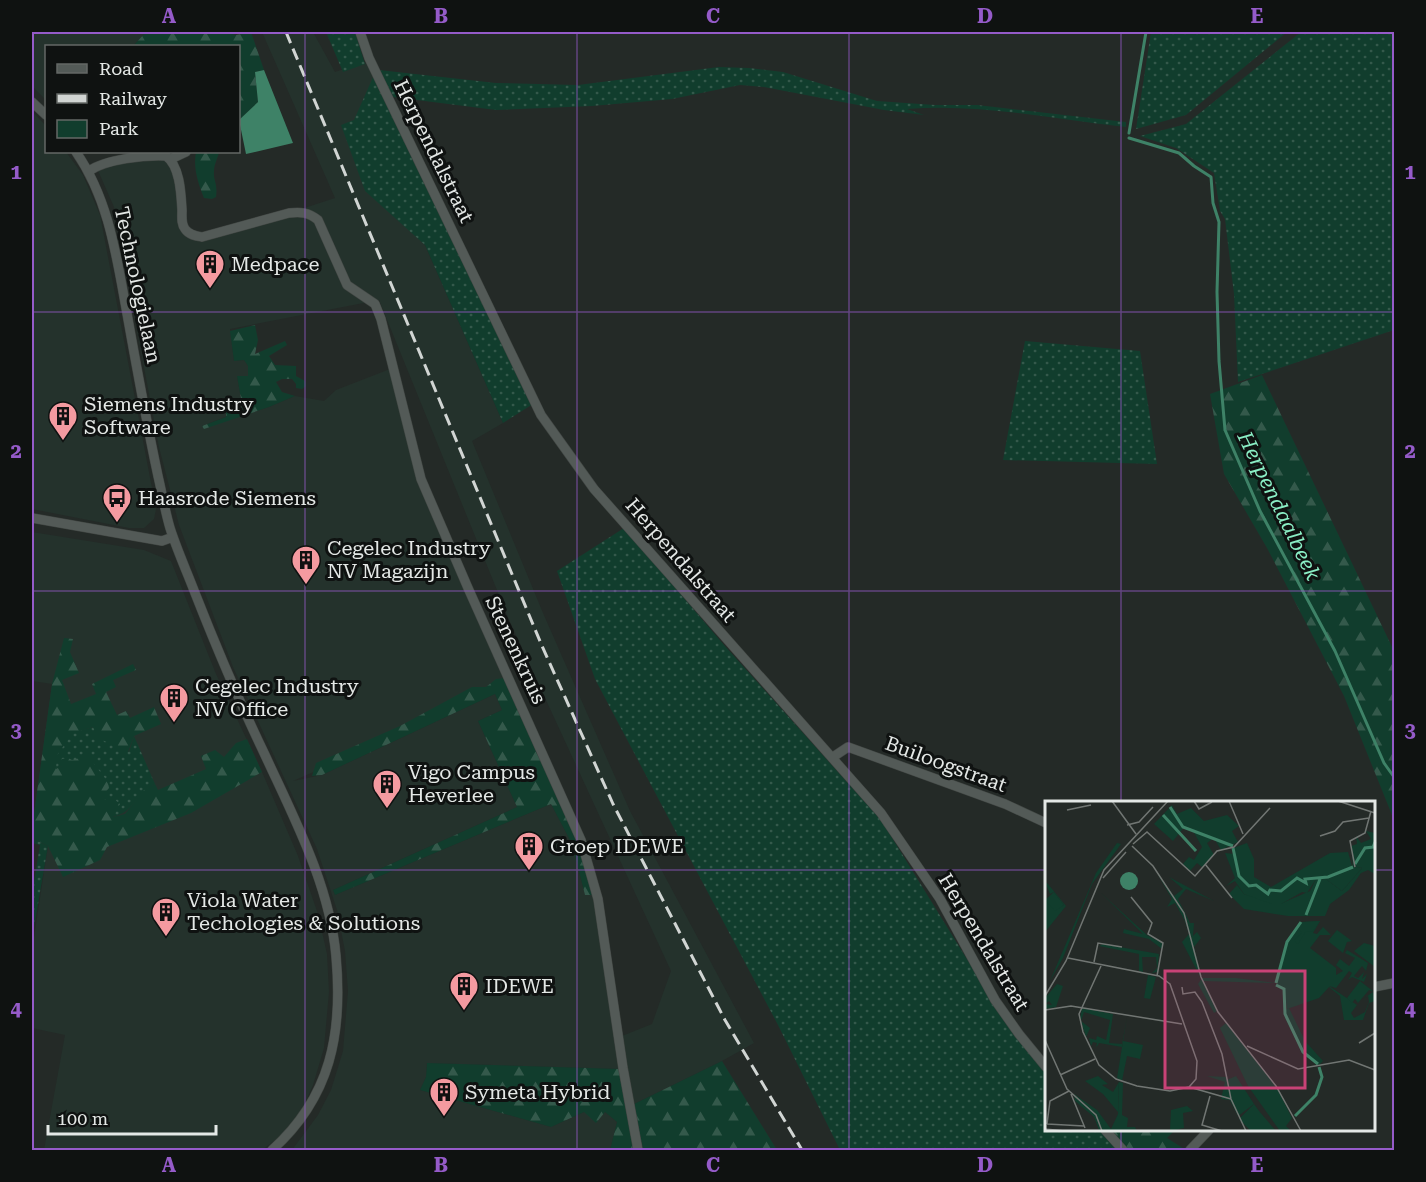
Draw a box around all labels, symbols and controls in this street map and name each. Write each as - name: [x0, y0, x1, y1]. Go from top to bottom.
- text: A: [162, 4, 177, 28]
- text: B: [434, 4, 448, 28]
- text: C: [706, 4, 720, 28]
- text: D: [977, 4, 993, 28]
- text: E: [1251, 4, 1264, 28]
- legend: [45, 45, 240, 153]
- text: Road: [99, 58, 144, 79]
- street label: Herpendalstraat: [389, 76, 479, 227]
- text: Railway: [99, 88, 167, 109]
- text: Park: [99, 118, 139, 139]
- text: 1: [10, 160, 22, 184]
- text: 1: [1404, 160, 1416, 184]
- street label: Technologielaan: [110, 204, 166, 366]
- building icon: Medpace: [194, 248, 226, 290]
- place label: Medpace: [231, 252, 319, 276]
- place label: Siemens Industry Software: [84, 392, 254, 439]
- building icon: Siemens Industry Software: [47, 400, 79, 442]
- water label: Herpendaalbeek: [1232, 427, 1326, 585]
- text: 2: [10, 439, 22, 463]
- text: 2: [1404, 439, 1416, 463]
- bus stop icon: Haasrode Siemens: [101, 482, 133, 524]
- place label: Haasrode Siemens: [138, 486, 316, 510]
- street label: Herpendalstraat: [621, 493, 742, 627]
- place label: Cegelec Industry NV Magazijn: [327, 536, 491, 583]
- building icon: Cegelec Industry NV Magazijn: [290, 544, 322, 586]
- street label: Stenenkruis: [481, 592, 551, 708]
- place label: Cegelec Industry NV Office: [195, 674, 359, 721]
- building icon: Cegelec Industry NV Office: [158, 682, 190, 724]
- text: 3: [10, 718, 22, 742]
- text: 3: [1404, 718, 1416, 742]
- street label: Builoogstraat: [882, 731, 1011, 797]
- place label: Vigo Campus Heverlee: [408, 760, 535, 807]
- building icon: Vigo Campus Heverlee: [371, 768, 403, 810]
- inset map: [1045, 801, 1375, 1131]
- building icon: Groep IDEWE: [513, 830, 545, 872]
- place label: Groep IDEWE: [550, 834, 684, 858]
- street label: Herpendalstraat: [933, 869, 1035, 1016]
- place label: Viola Water Techologies & Solutions: [187, 888, 420, 935]
- building icon: Viola Water Techologies & Solutions: [150, 896, 182, 938]
- building icon: IDEWE: [448, 970, 480, 1012]
- place label: IDEWE: [485, 974, 554, 998]
- text: 4: [10, 997, 22, 1021]
- text: 4: [1404, 997, 1416, 1021]
- building icon: Symeta Hybrid: [428, 1076, 460, 1118]
- place label: Symeta Hybrid: [465, 1080, 610, 1104]
- scale bar: [48, 1098, 216, 1136]
- text: 100 m: [57, 1108, 108, 1129]
- text: A: [162, 1153, 177, 1177]
- text: B: [434, 1153, 448, 1177]
- text: C: [706, 1153, 720, 1177]
- text: D: [977, 1153, 993, 1177]
- text: E: [1251, 1153, 1264, 1177]

